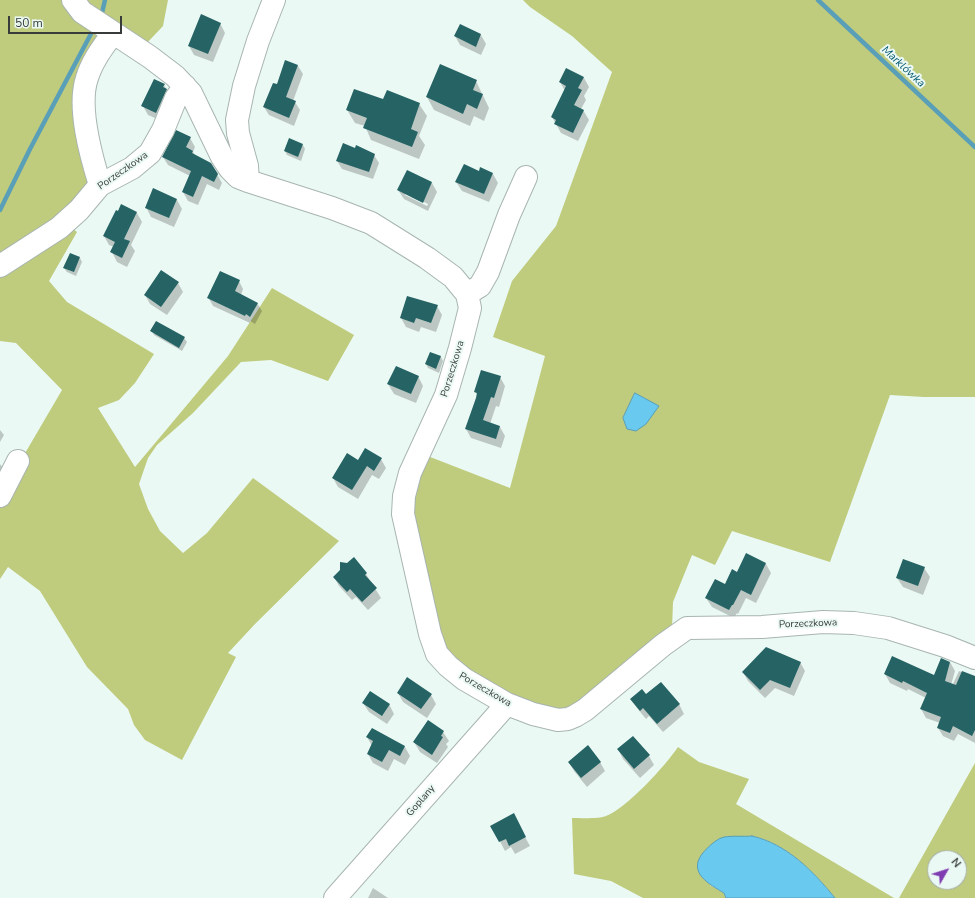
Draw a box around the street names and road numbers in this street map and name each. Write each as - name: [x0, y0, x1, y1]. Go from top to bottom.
- street label: Porzeczkowa: [96, 149, 150, 193]
- street label: Porzeczkowa: [439, 339, 467, 399]
- street label: Porzeczkowa: [779, 617, 837, 631]
- street label: Porzeczkowa: [457, 670, 513, 710]
- street label: Goplany: [404, 783, 438, 819]

